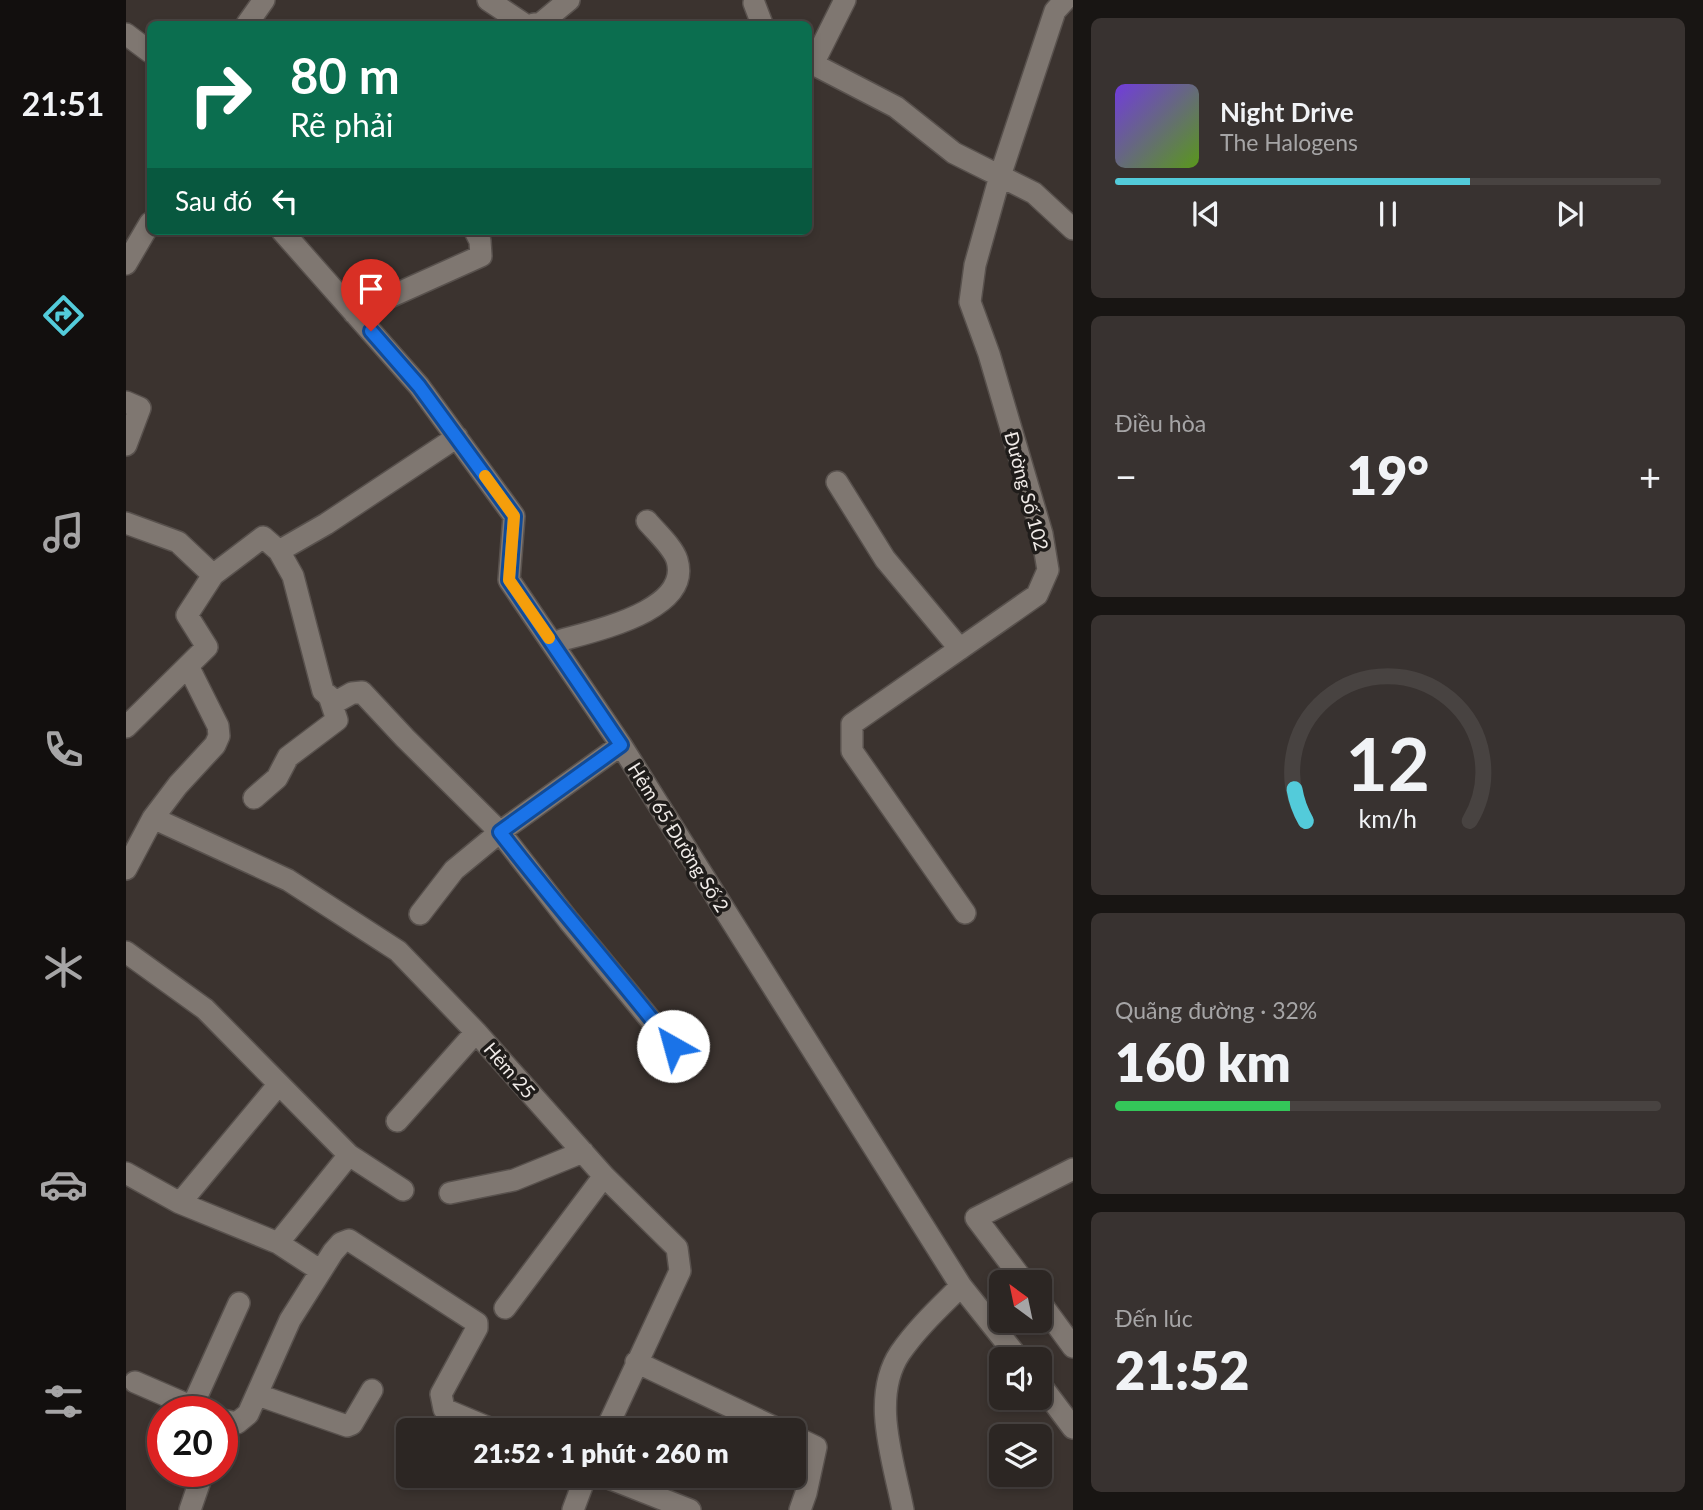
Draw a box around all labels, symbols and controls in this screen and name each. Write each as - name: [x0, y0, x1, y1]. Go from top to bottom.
- text: 80 m: [290, 46, 400, 104]
- icon: right: [175, 49, 266, 140]
- text: 21:51: [22, 84, 104, 123]
- text: Night Drive: [1220, 96, 1354, 128]
- text: Rẽ phải: [290, 105, 393, 144]
- text: The Halogens: [1220, 128, 1358, 156]
- icon: left: [266, 182, 304, 220]
- text: Sau đó: [175, 185, 252, 217]
- icon: previous: [1187, 195, 1225, 233]
- icon: pause: [1369, 195, 1407, 233]
- icon: next: [1551, 195, 1589, 233]
- pin: [341, 259, 401, 331]
- icon: arrive: [352, 270, 390, 308]
- icon: directions: [39, 291, 88, 340]
- text: Điều hòa: [1115, 409, 1206, 437]
- street label: Đường Số 102: [1000, 429, 1054, 553]
- text: 19°: [1347, 444, 1429, 506]
- text: −: [1115, 453, 1137, 499]
- text: +: [1639, 453, 1661, 499]
- icon: music: [39, 508, 88, 557]
- text: 12: [1346, 719, 1430, 807]
- icon: phone: [39, 725, 88, 774]
- street label: Hẻm 65 Đường Số 2: [624, 758, 734, 916]
- text: km/h: [1359, 803, 1417, 833]
- icon: climate: [39, 943, 88, 992]
- text: Quãng đường · 32%: [1115, 996, 1317, 1024]
- position arrow: [636, 1009, 710, 1083]
- text: 160 km: [1115, 1031, 1291, 1093]
- street label: Hẻm 25: [479, 1037, 541, 1103]
- icon: car: [39, 1160, 88, 1209]
- north arrow: [989, 1270, 1052, 1334]
- map controls: [989, 1270, 1052, 1487]
- text: Đến lúc: [1115, 1304, 1193, 1332]
- text: 21:52: [1115, 1339, 1249, 1401]
- button: sound: [989, 1347, 1052, 1410]
- icon: filters: [39, 1377, 88, 1426]
- speed limit sign: 20: [147, 1396, 238, 1487]
- button: layers: [989, 1424, 1052, 1487]
- text: 21:52 · 1 phút · 260 m: [473, 1437, 729, 1469]

